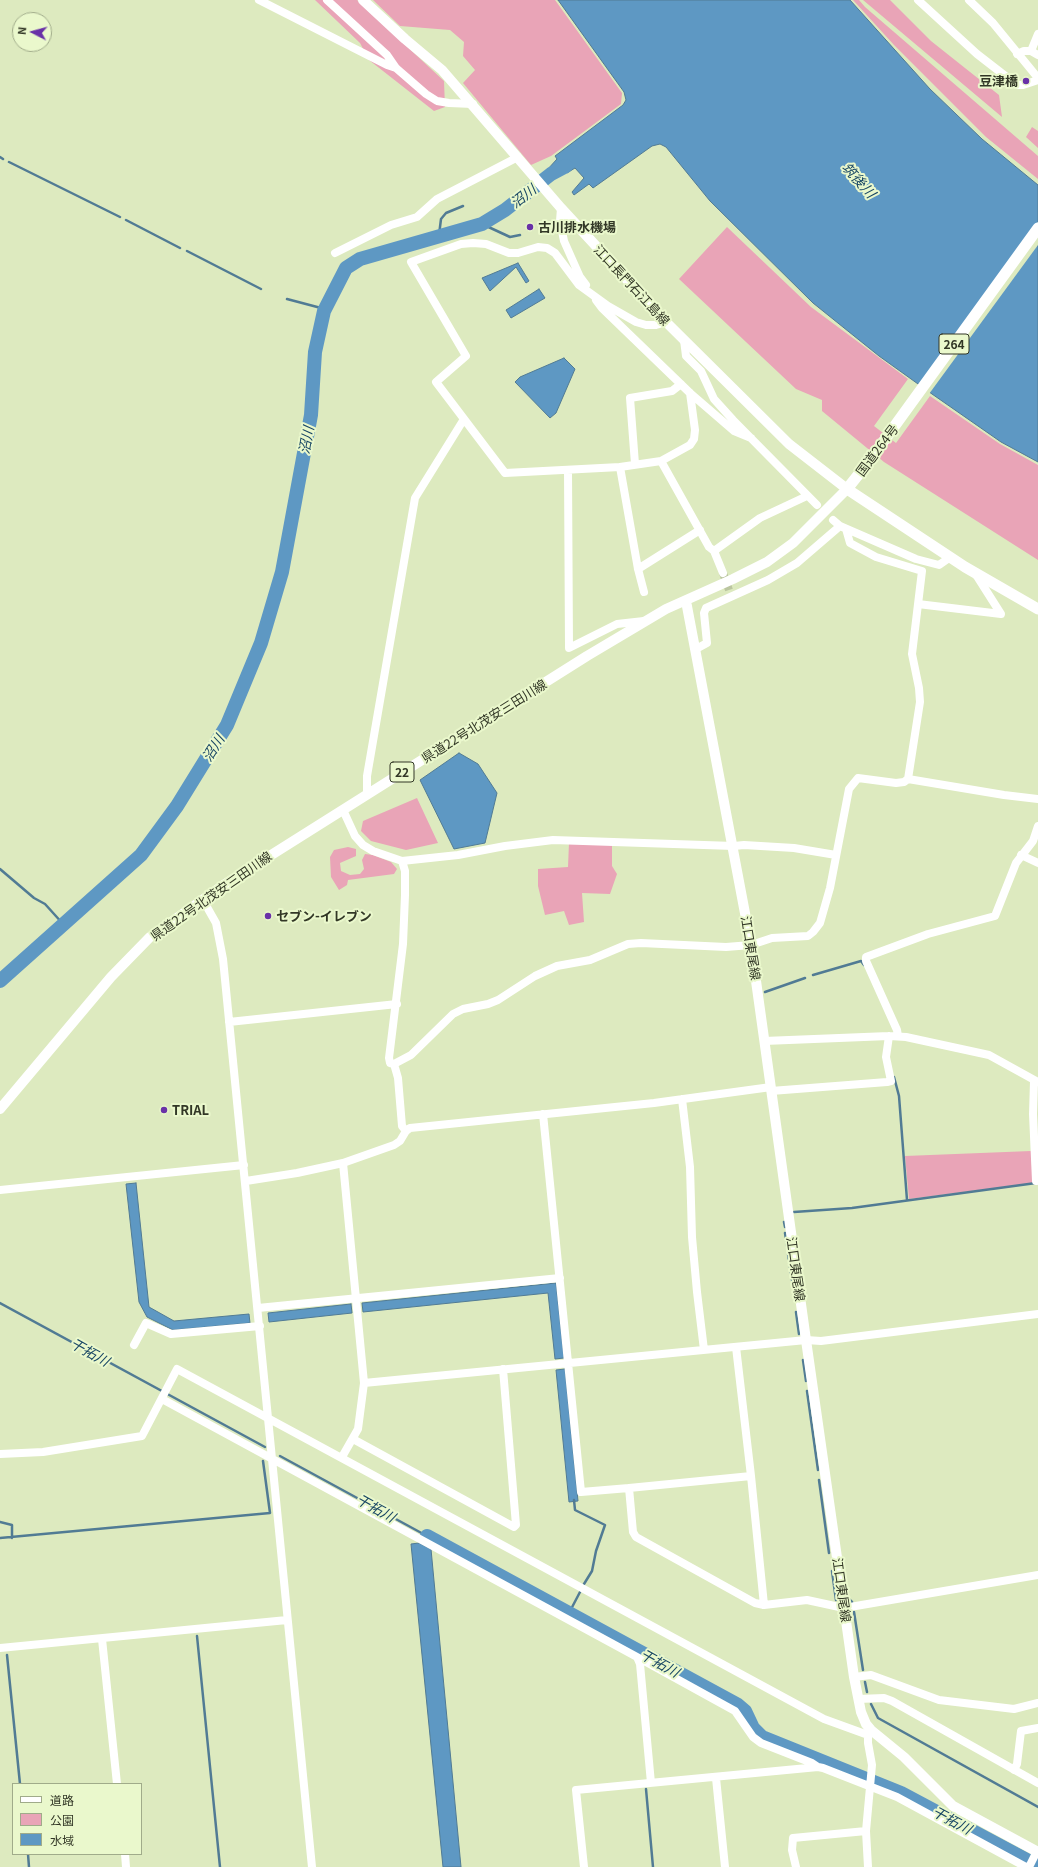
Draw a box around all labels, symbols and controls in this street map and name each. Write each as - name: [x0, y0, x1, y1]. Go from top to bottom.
- north arrow: [12, 12, 52, 52]
- text: N: [13, 26, 29, 36]
- place label: 豆津橋: [979, 73, 1018, 89]
- marker: 豆津橋: [1021, 76, 1031, 86]
- water label: 筑後川: [839, 159, 879, 201]
- water label: 沼川: [507, 181, 539, 211]
- place label: 古川排水機場: [538, 219, 616, 235]
- marker: 古川排水機場: [525, 222, 535, 232]
- street label: 江口長門石江島線: [591, 242, 673, 328]
- road number: 264: [939, 334, 969, 354]
- street label: 国道264号: [853, 421, 901, 479]
- water label: 沼川: [295, 425, 317, 455]
- street label: 県道22号北茂安三田川線: [419, 676, 549, 766]
- water label: 沼川: [198, 732, 228, 764]
- road number: 22: [390, 762, 414, 782]
- street label: 県道22号北茂安三田川線: [147, 848, 275, 944]
- place label: セブン-イレブン: [276, 908, 372, 924]
- marker: セブン-イレブン: [263, 911, 273, 921]
- street label: 江口東尾線: [738, 915, 764, 981]
- place label: TRIAL: [172, 1102, 209, 1118]
- marker: TRIAL: [159, 1105, 169, 1115]
- street label: 江口東尾線: [784, 1236, 808, 1302]
- water label: 干拓川: [68, 1334, 112, 1370]
- water label: 干拓川: [354, 1490, 398, 1526]
- street label: 江口東尾線: [830, 1557, 854, 1623]
- water label: 干拓川: [638, 1645, 682, 1681]
- legend: [12, 1783, 142, 1855]
- text: 道路: [50, 1791, 74, 1808]
- water label: 干拓川: [930, 1803, 974, 1837]
- text: 公園: [50, 1811, 74, 1828]
- text: 水域: [50, 1831, 74, 1848]

